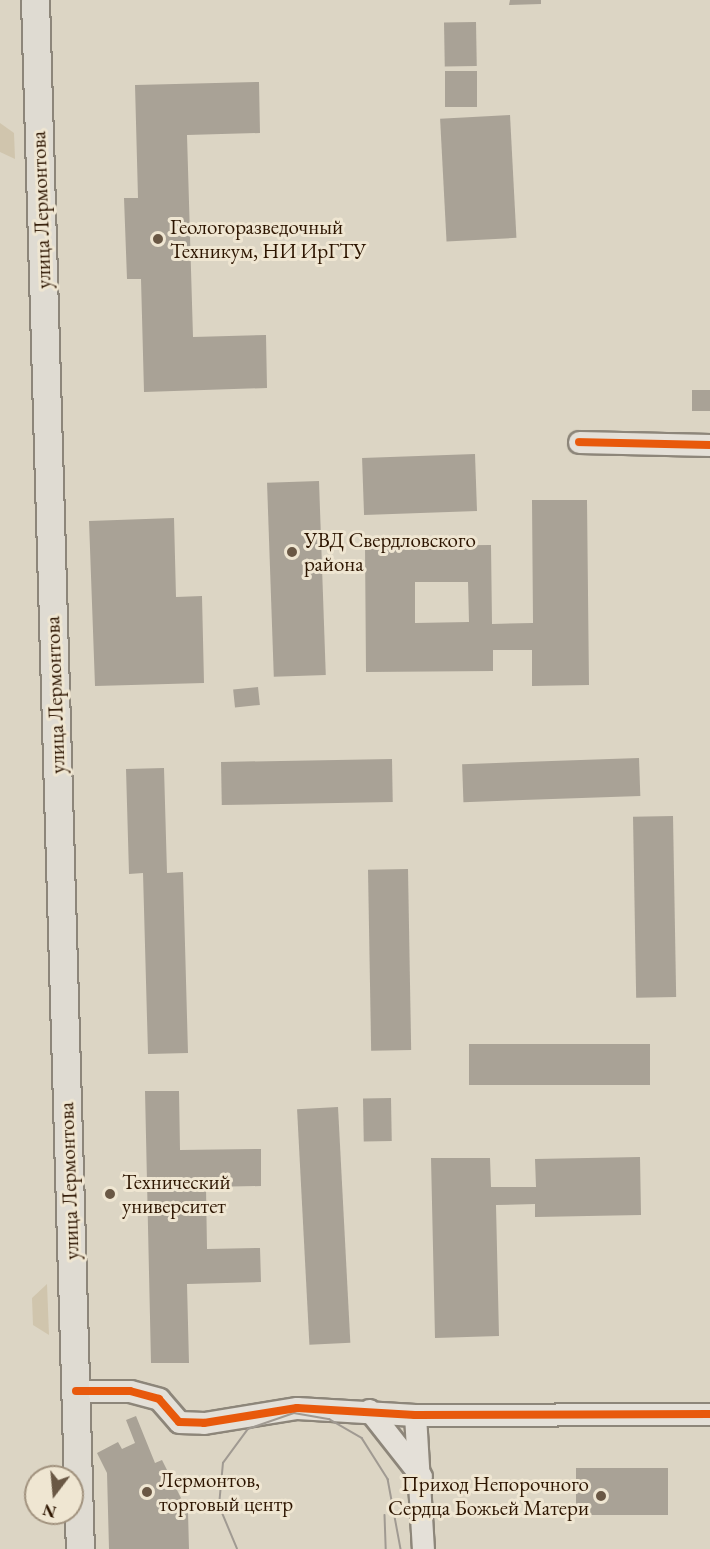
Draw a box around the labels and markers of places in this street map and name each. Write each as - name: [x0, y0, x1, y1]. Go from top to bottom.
- place label: Геологоразведочный Техникум, НИ ИрГТУ: [170, 214, 366, 264]
- marker: Геологоразведочный Техникум, НИ ИрГТУ: [151, 232, 165, 246]
- place label: УВД Свердловского района: [304, 527, 476, 577]
- marker: УВД Свердловского района: [285, 545, 299, 559]
- place label: Технический университет: [122, 1169, 231, 1219]
- marker: Технический университет: [103, 1187, 117, 1201]
- place label: Лермонтов, торговый центр: [159, 1467, 293, 1517]
- place label: Приход Непорочного Сердца Божьей Матери: [388, 1471, 589, 1521]
- marker: Лермонтов, торговый центр: [140, 1485, 154, 1499]
- marker: Приход Непорочного Сердца Божьей Матери: [594, 1489, 608, 1503]

